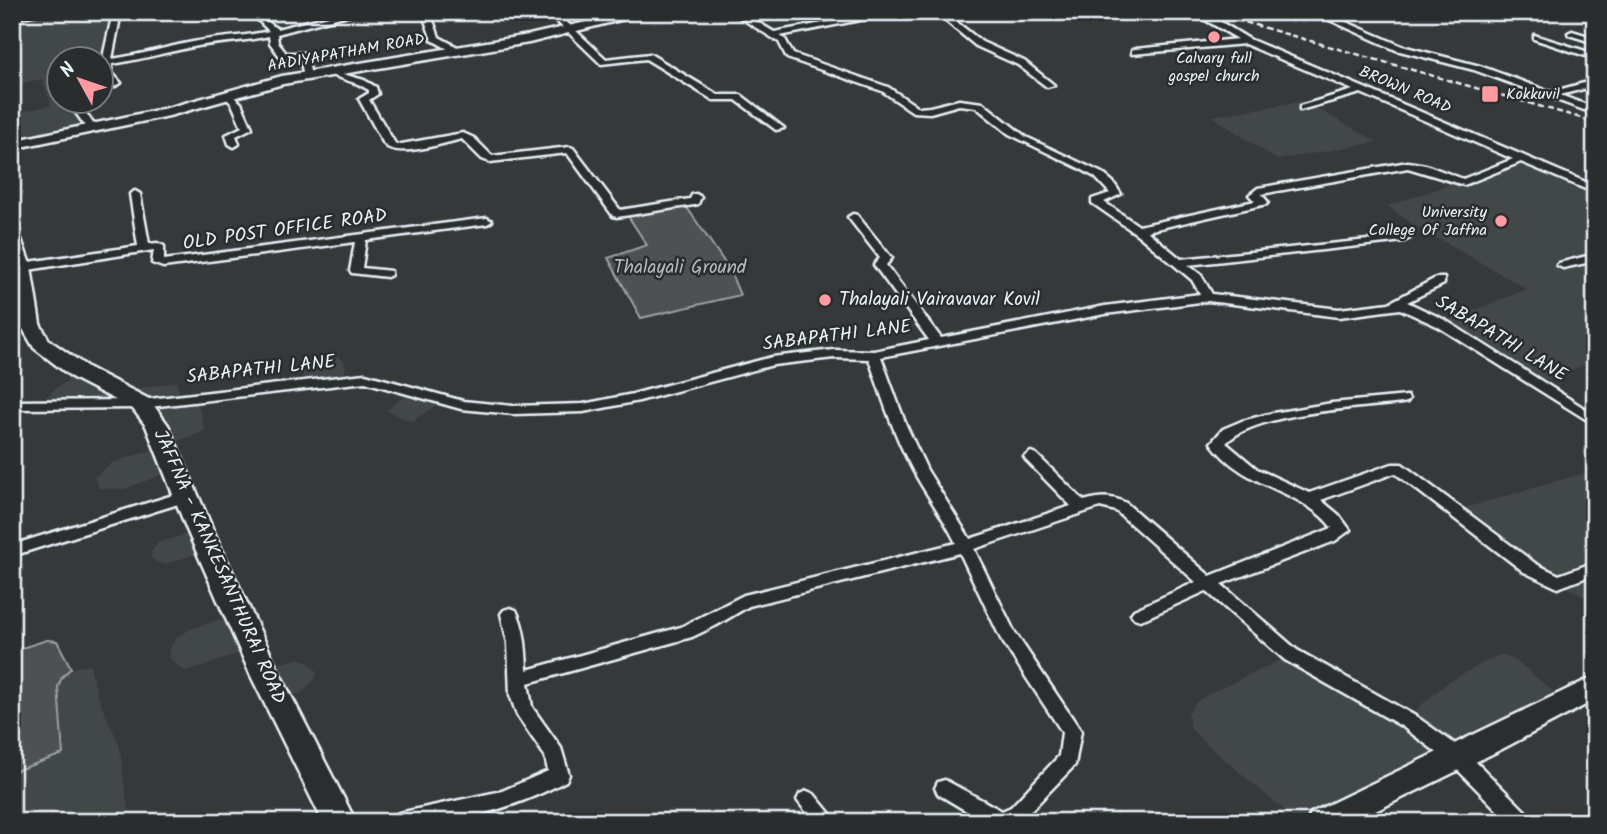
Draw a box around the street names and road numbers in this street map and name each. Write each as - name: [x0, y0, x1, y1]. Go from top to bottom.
- street label: AADIYAPATHAM ROAD: [265, 27, 427, 79]
- street label: BROWN ROAD: [1355, 59, 1455, 121]
- street label: OLD POST OFFICE ROAD: [181, 201, 389, 259]
- street label: SABAPATHI LANE: [1429, 288, 1574, 391]
- street label: SABAPATHI LANE: [761, 312, 914, 360]
- street label: SABAPATHI LANE: [185, 347, 338, 393]
- street label: JAFFNA - KANKESANTHURAI ROAD: [145, 425, 293, 709]

